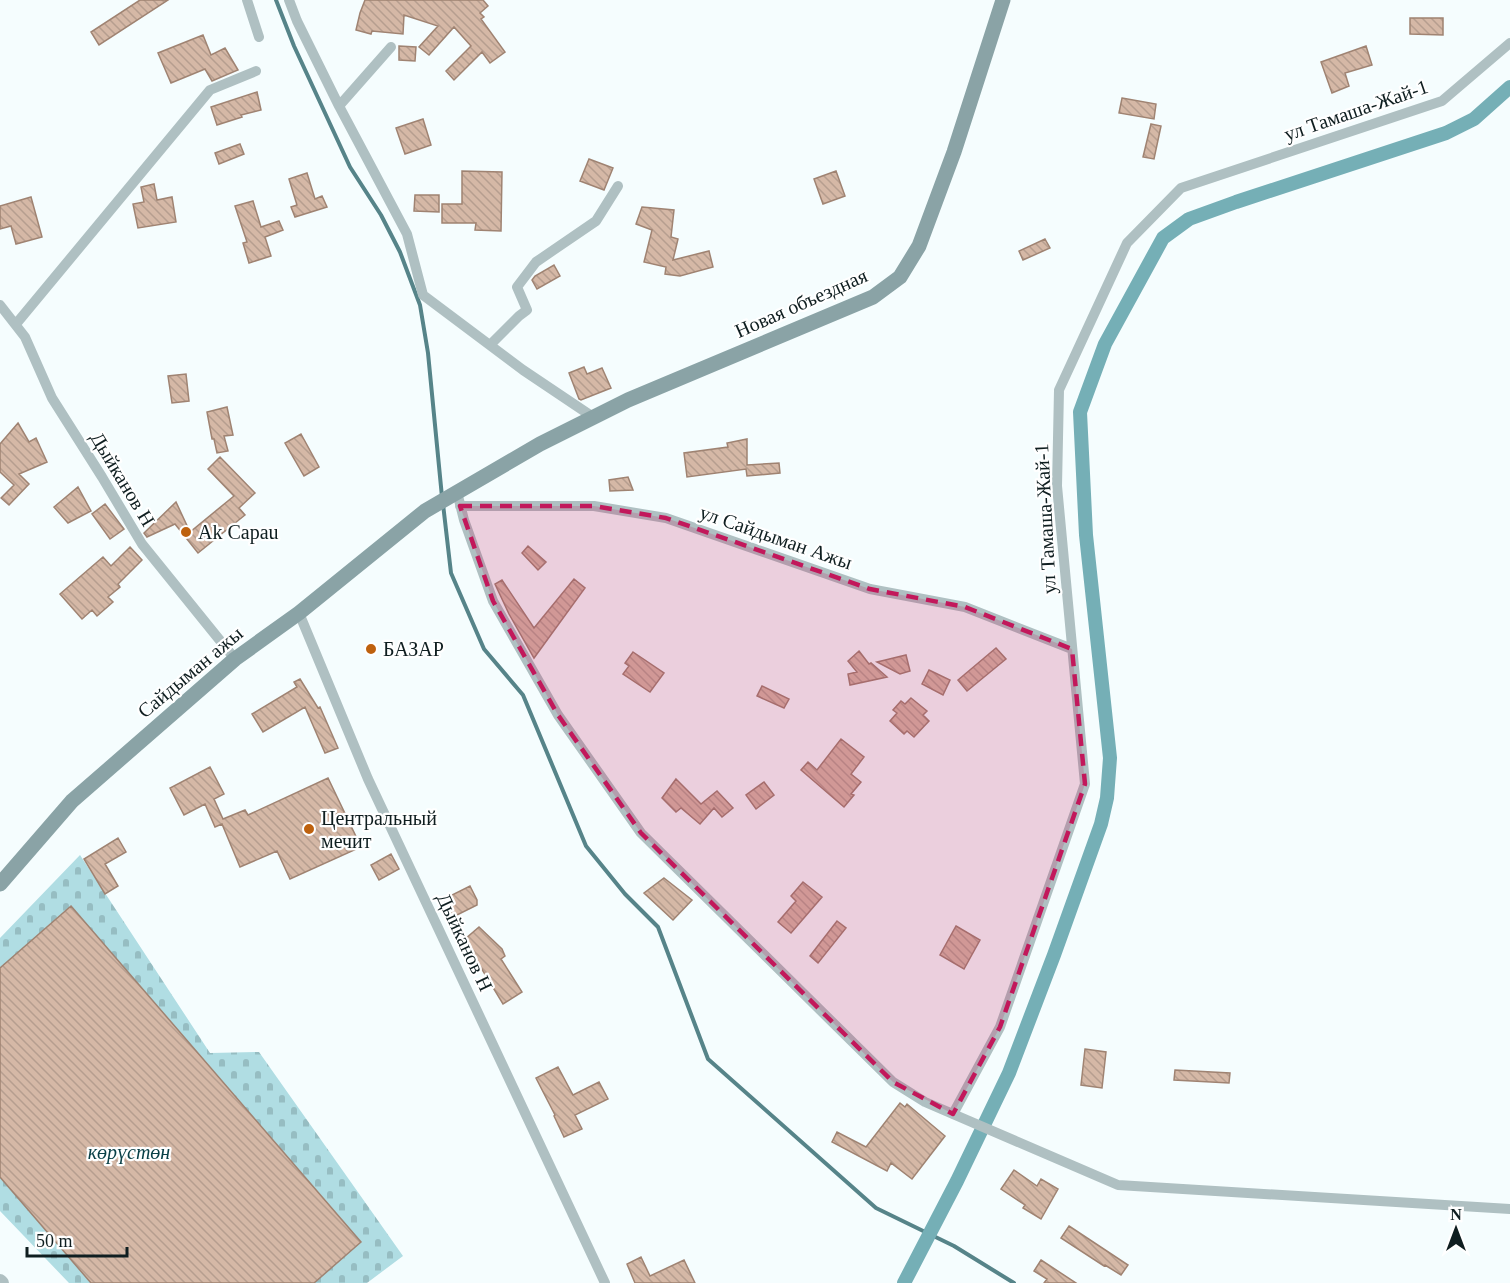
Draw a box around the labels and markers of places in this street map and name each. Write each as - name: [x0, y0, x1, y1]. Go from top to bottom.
- place label: Ak Capau: [198, 521, 279, 544]
- marker: Ak Capau: [179, 525, 193, 539]
- place label: БАЗАР: [383, 638, 444, 660]
- marker: БАЗАР: [364, 642, 378, 656]
- place label: Центральный мечит: [321, 807, 437, 852]
- marker: Центральный мечит: [302, 822, 316, 836]

